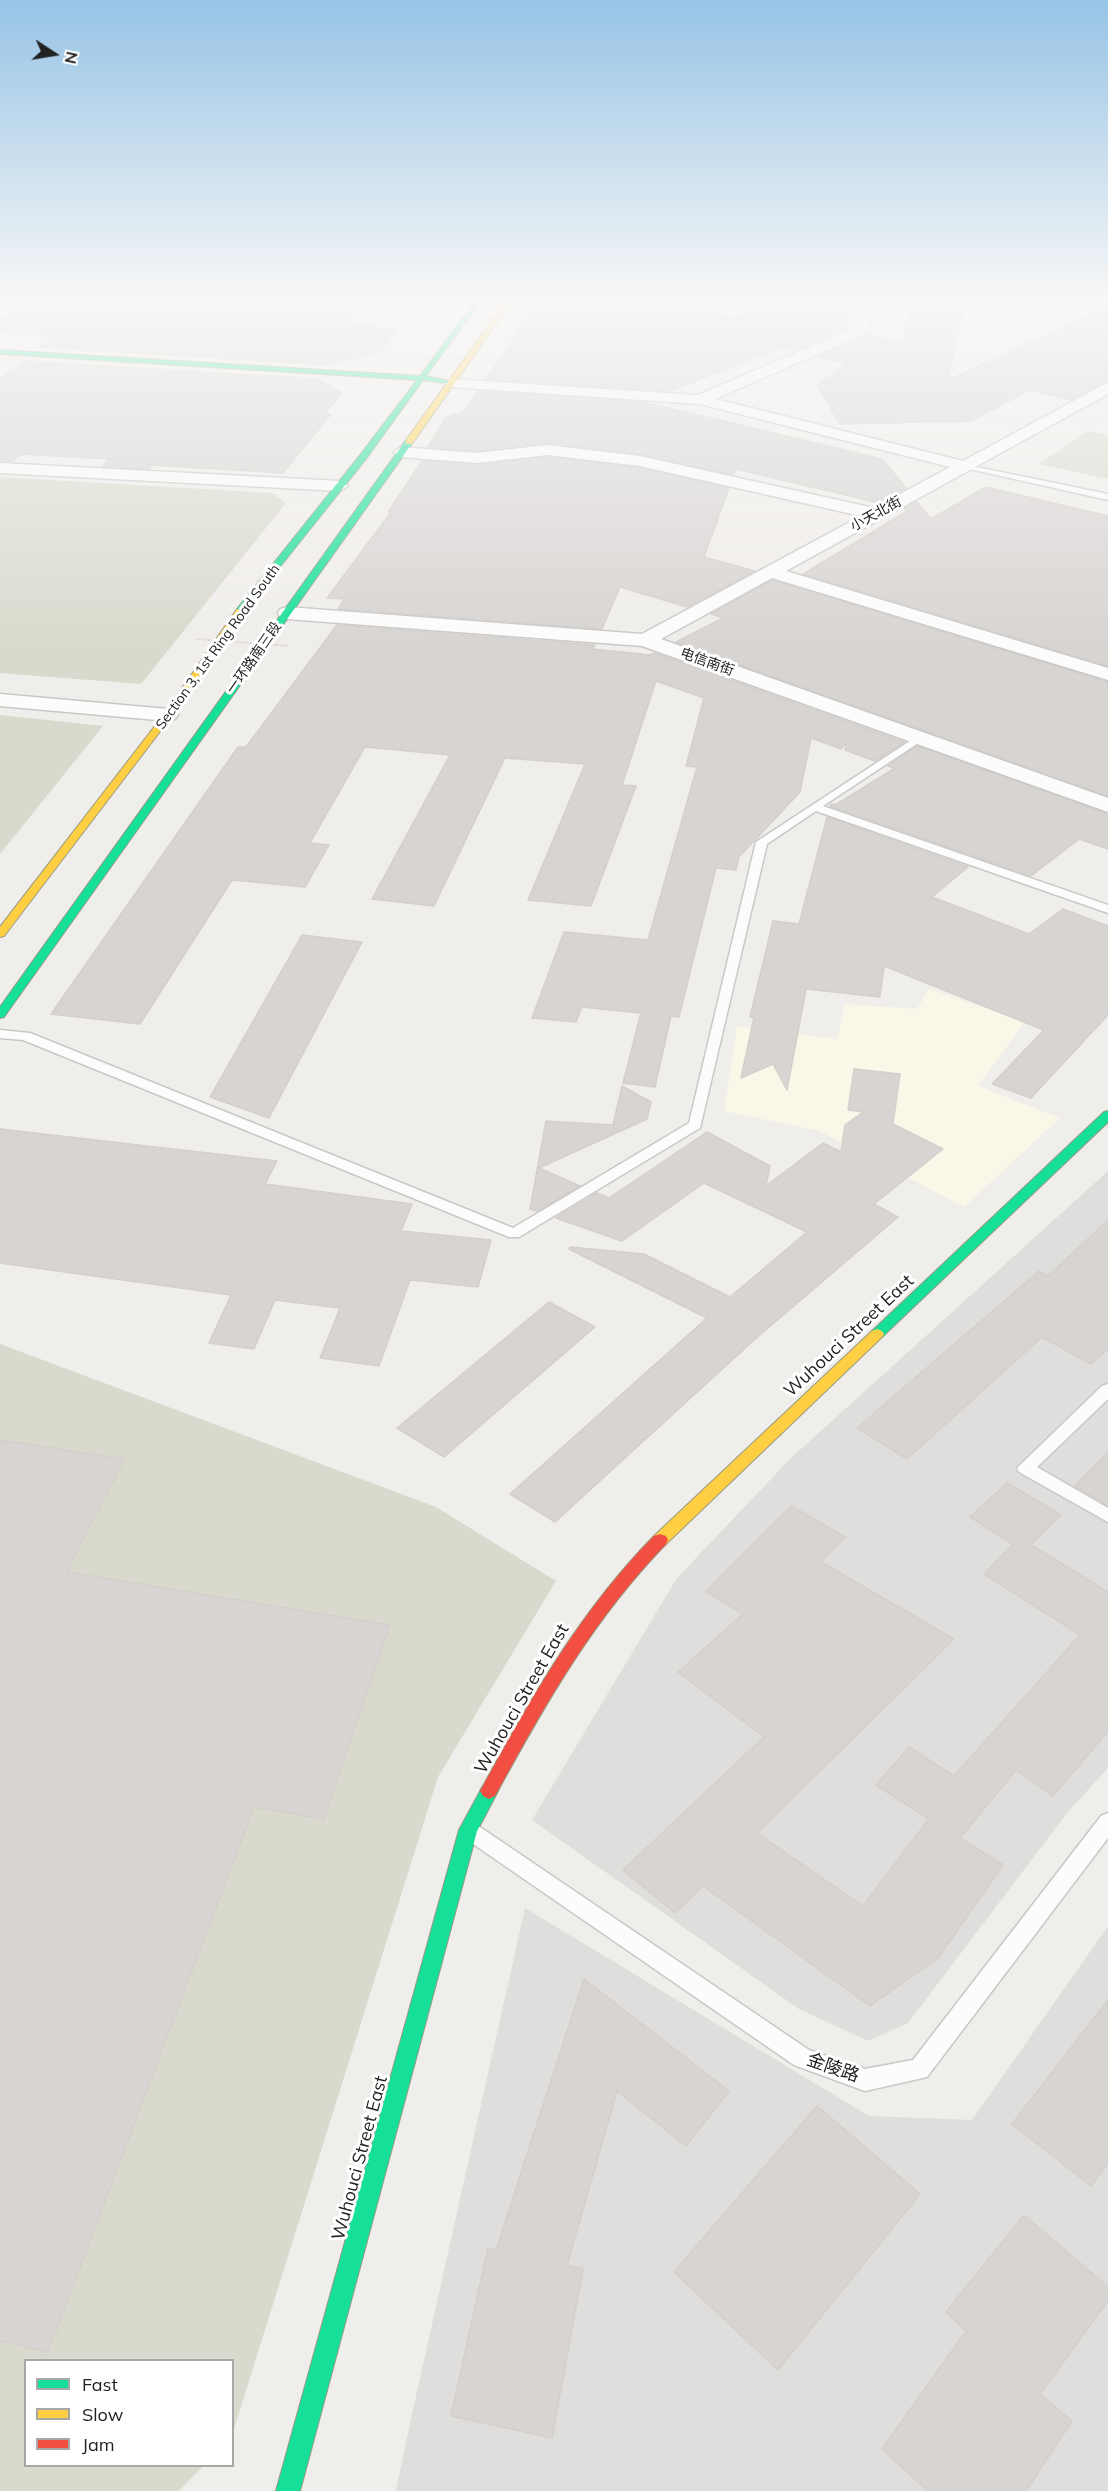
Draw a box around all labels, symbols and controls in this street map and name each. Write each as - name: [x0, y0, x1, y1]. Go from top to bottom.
- north arrow: [24, 24, 84, 84]
- text: N: [61, 50, 83, 66]
- street label: 小天北街: [847, 493, 905, 535]
- street label: Section 3, 1st Ring Road South: [153, 561, 283, 733]
- street label: 一环路南三段: [223, 619, 285, 697]
- street label: 电信南街: [678, 645, 736, 679]
- street label: Wuhouci Street East: [780, 1270, 918, 1402]
- street label: Wuhouci Street East: [470, 1620, 574, 1778]
- street label: 金陵路: [804, 2049, 862, 2087]
- street label: Wuhouci Street East: [328, 2073, 392, 2243]
- legend: [24, 2359, 234, 2467]
- text: Fast: [82, 2373, 118, 2396]
- text: Slow: [82, 2403, 123, 2426]
- text: Jam: [82, 2433, 115, 2456]

